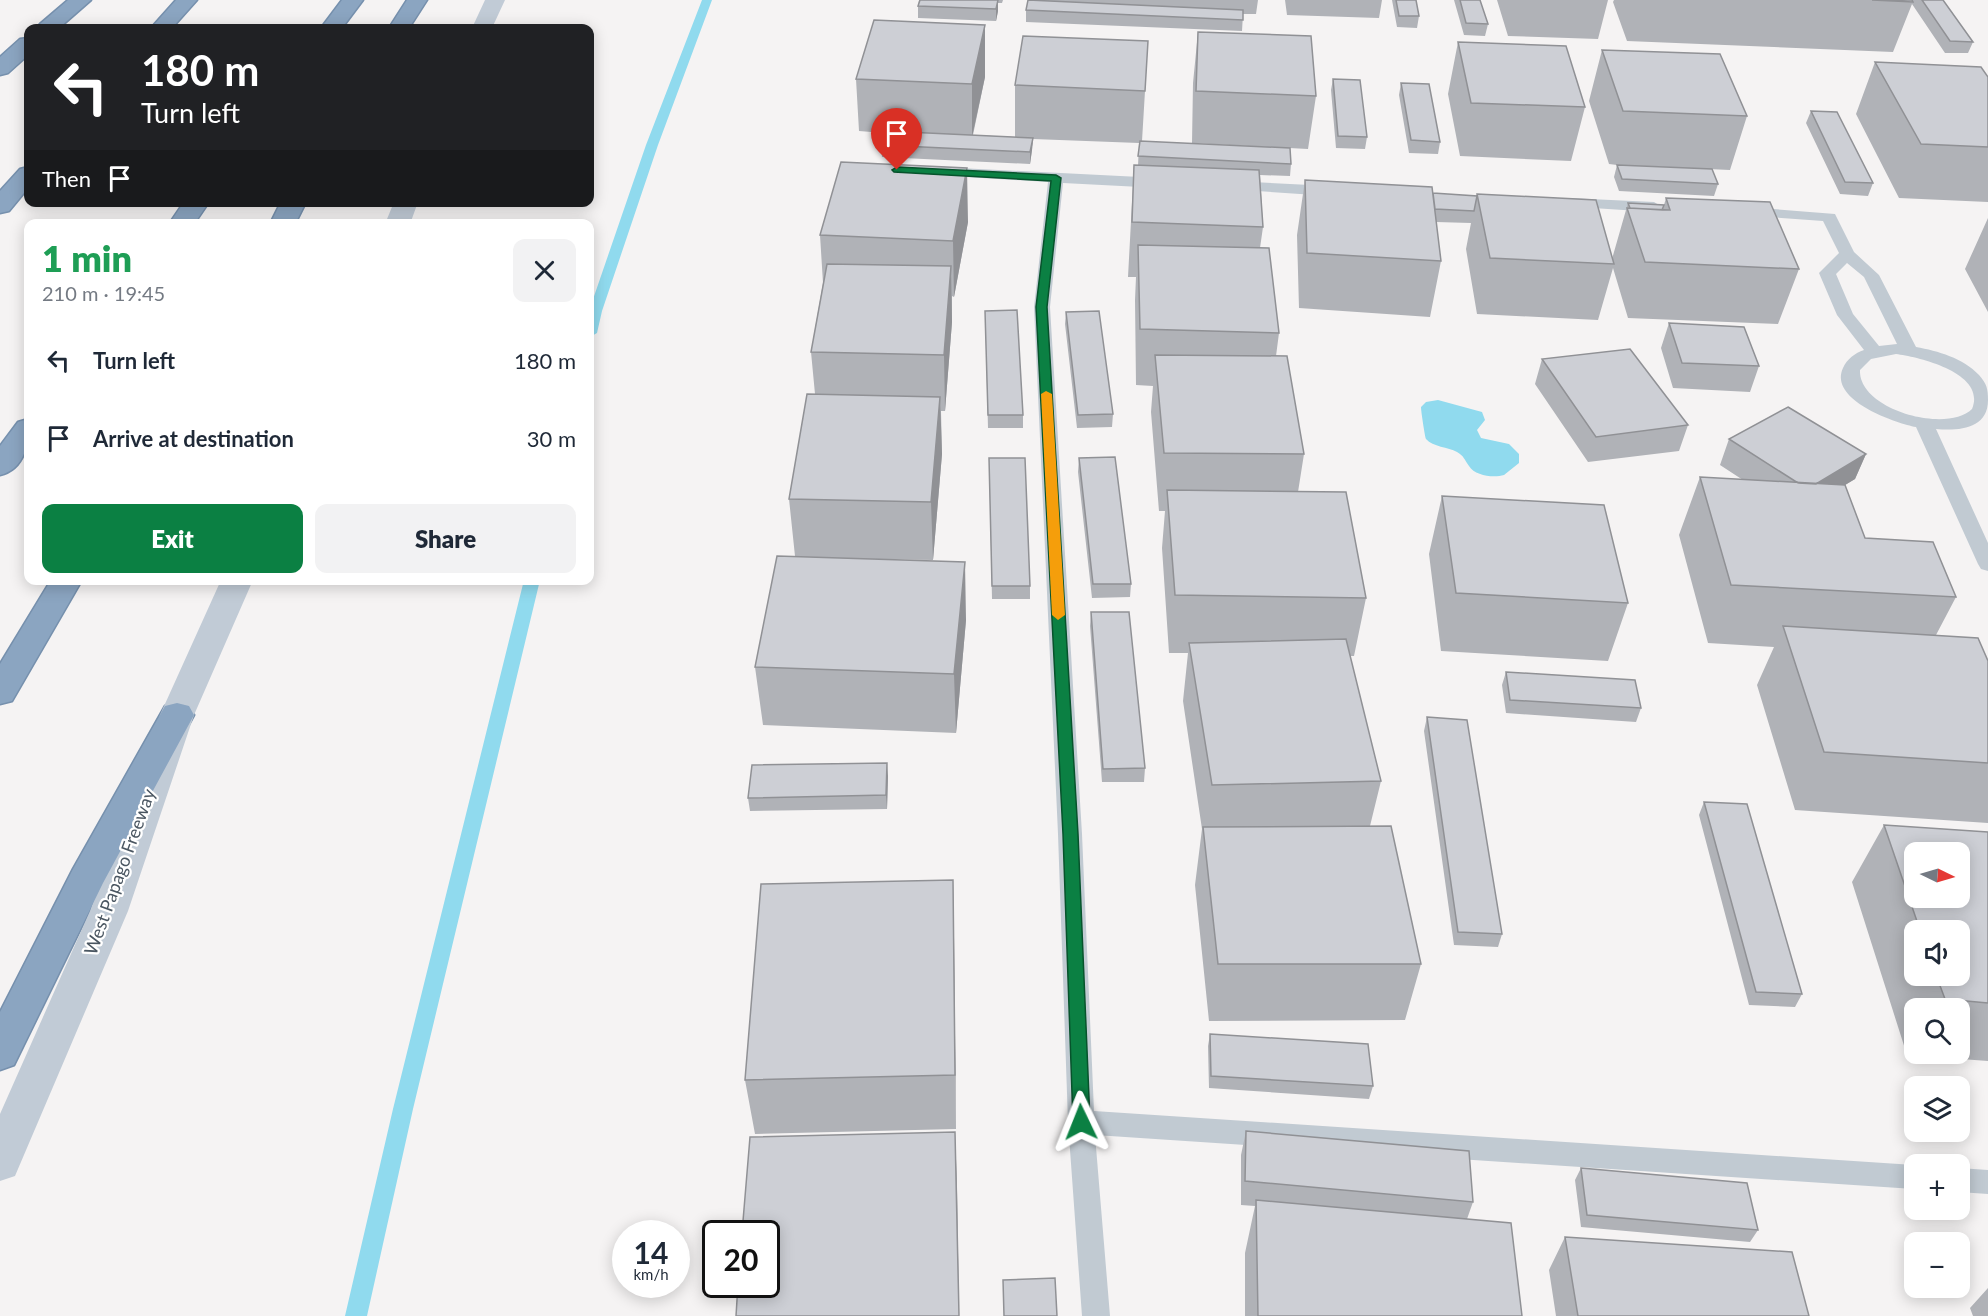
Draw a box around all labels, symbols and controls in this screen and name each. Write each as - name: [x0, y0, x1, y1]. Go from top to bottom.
- text: 180 m: [141, 45, 259, 95]
- icon: left: [42, 48, 120, 126]
- text: Turn left: [141, 96, 240, 129]
- pin: [871, 108, 922, 170]
- icon: arrive: [880, 117, 913, 150]
- icon: arrive: [103, 162, 136, 195]
- text: Then: [42, 165, 91, 192]
- text: 1 min: [42, 236, 132, 280]
- button: close: [513, 239, 576, 302]
- text: 210 m · 19:45: [42, 281, 165, 305]
- icon: left: [42, 344, 75, 377]
- text: Turn left: [93, 347, 175, 374]
- text: 180 m: [514, 347, 576, 374]
- icon: arrive: [42, 422, 75, 455]
- text: Arrive at destination: [93, 425, 294, 452]
- text: 30 m: [527, 425, 576, 452]
- button: Exit: [42, 504, 303, 573]
- button: Share: [315, 504, 576, 573]
- street label: West Papago Freeway: [79, 785, 160, 958]
- north arrow: [1904, 842, 1970, 908]
- map controls: [1904, 842, 1970, 1298]
- button: sound: [1904, 920, 1970, 986]
- button: search: [1904, 998, 1970, 1064]
- button: layers: [1904, 1076, 1970, 1142]
- position arrow: [1049, 1090, 1113, 1154]
- button: +: [1904, 1154, 1970, 1220]
- speed limit sign: 20: [702, 1220, 780, 1298]
- button: −: [1904, 1232, 1970, 1298]
- text: 14: [634, 1234, 668, 1270]
- text: km/h: [633, 1265, 669, 1283]

